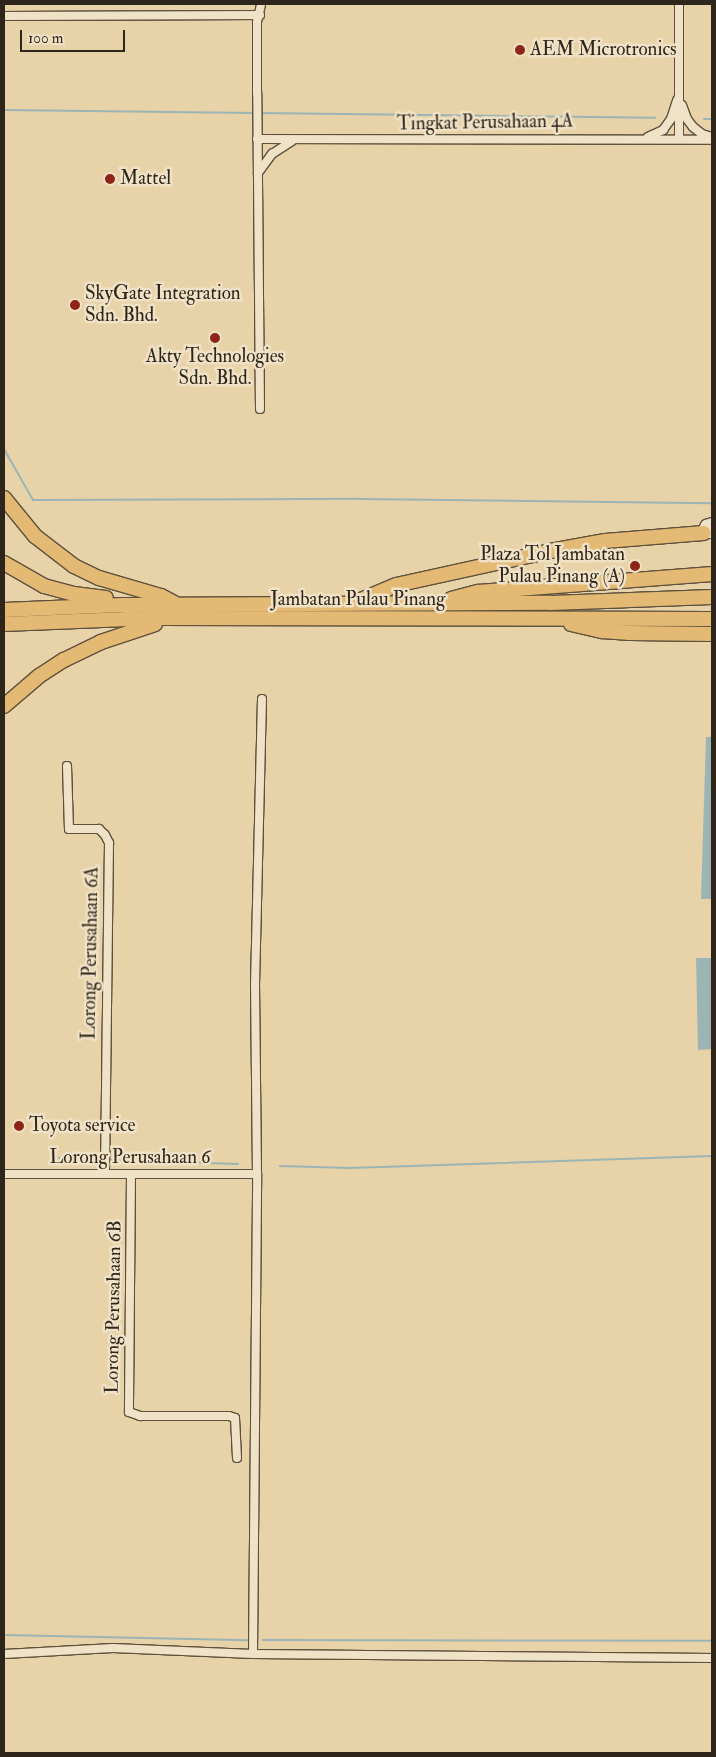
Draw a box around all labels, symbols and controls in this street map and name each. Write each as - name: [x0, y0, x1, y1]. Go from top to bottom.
- scale bar: [22, 20, 128, 52]
- text: 100 m: [28, 29, 63, 48]
- place label: AEM Microtronics: [530, 39, 677, 61]
- marker: AEM Microtronics: [514, 44, 526, 56]
- street label: Tingkat Perusahaan 4A: [397, 110, 573, 136]
- place label: Mattel: [120, 168, 171, 190]
- marker: Mattel: [104, 173, 116, 185]
- place label: SkyGate Integration Sdn. Bhd.: [85, 283, 241, 327]
- marker: SkyGate Integration Sdn. Bhd.: [69, 299, 81, 311]
- marker: Akty Technologies Sdn. Bhd.: [209, 332, 221, 344]
- place label: Akty Technologies Sdn. Bhd.: [146, 346, 284, 390]
- place label: Plaza Tol Jambatan Pulau Pinang (A): [480, 544, 625, 588]
- marker: Plaza Tol Jambatan Pulau Pinang (A): [629, 560, 641, 572]
- street label: Jambatan Pulau Pinang: [271, 589, 445, 611]
- street label: Lorong Perusahaan 6A: [78, 866, 104, 1040]
- place label: Toyota service: [29, 1115, 136, 1137]
- marker: Toyota service: [13, 1120, 25, 1132]
- street label: Lorong Perusahaan 6: [49, 1147, 211, 1169]
- street label: Lorong Perusahaan 6B: [101, 1220, 127, 1394]

